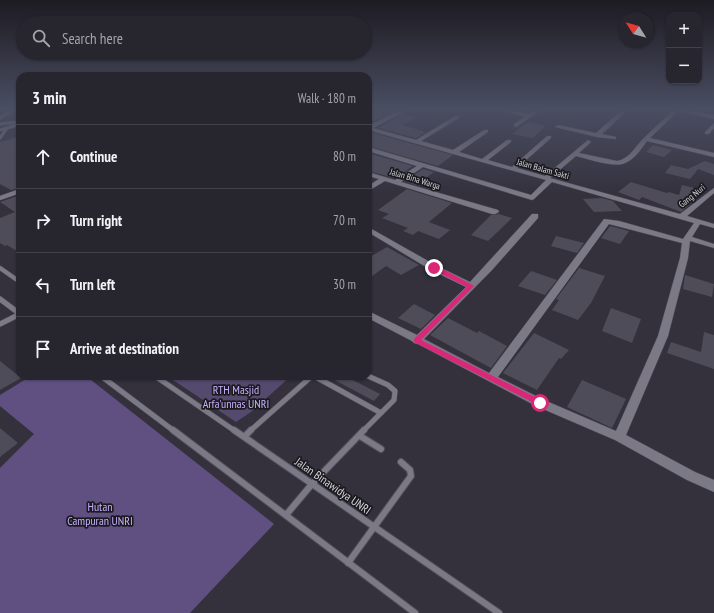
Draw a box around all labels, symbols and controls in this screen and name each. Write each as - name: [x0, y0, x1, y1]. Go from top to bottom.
- north arrow: [618, 12, 654, 48]
- map controls: [666, 12, 702, 84]
- button: +: [666, 12, 702, 48]
- search box: [16, 16, 372, 60]
- icon: search: [30, 27, 52, 49]
- text: Search here: [62, 29, 123, 48]
- button: −: [666, 48, 702, 84]
- text: 3 min: [32, 87, 66, 109]
- text: Walk · 180 m: [298, 90, 356, 107]
- icon: ahead: [32, 146, 54, 168]
- text: Continue: [70, 147, 117, 166]
- text: 80 m: [333, 148, 356, 165]
- street label: Jalan Balam Sakti: [515, 156, 571, 181]
- street label: Jalan Bina Warga: [388, 165, 442, 192]
- street label: Gang Nuri: [676, 182, 707, 210]
- icon: right: [32, 210, 54, 232]
- text: Turn right: [70, 211, 122, 230]
- text: 70 m: [333, 212, 356, 229]
- route end: [425, 259, 443, 277]
- icon: left: [32, 274, 54, 296]
- text: Turn left: [70, 275, 115, 294]
- text: 30 m: [333, 276, 356, 293]
- icon: arrive: [32, 338, 54, 360]
- text: Arrive at destination: [70, 339, 179, 358]
- park label: RTH Masjid Arfa'unnas UNRI: [203, 382, 269, 411]
- route start: [531, 394, 549, 412]
- street label: Jalan Binawidya UNRI: [292, 453, 374, 517]
- park label: Hutan Campuran UNRI: [67, 499, 133, 528]

